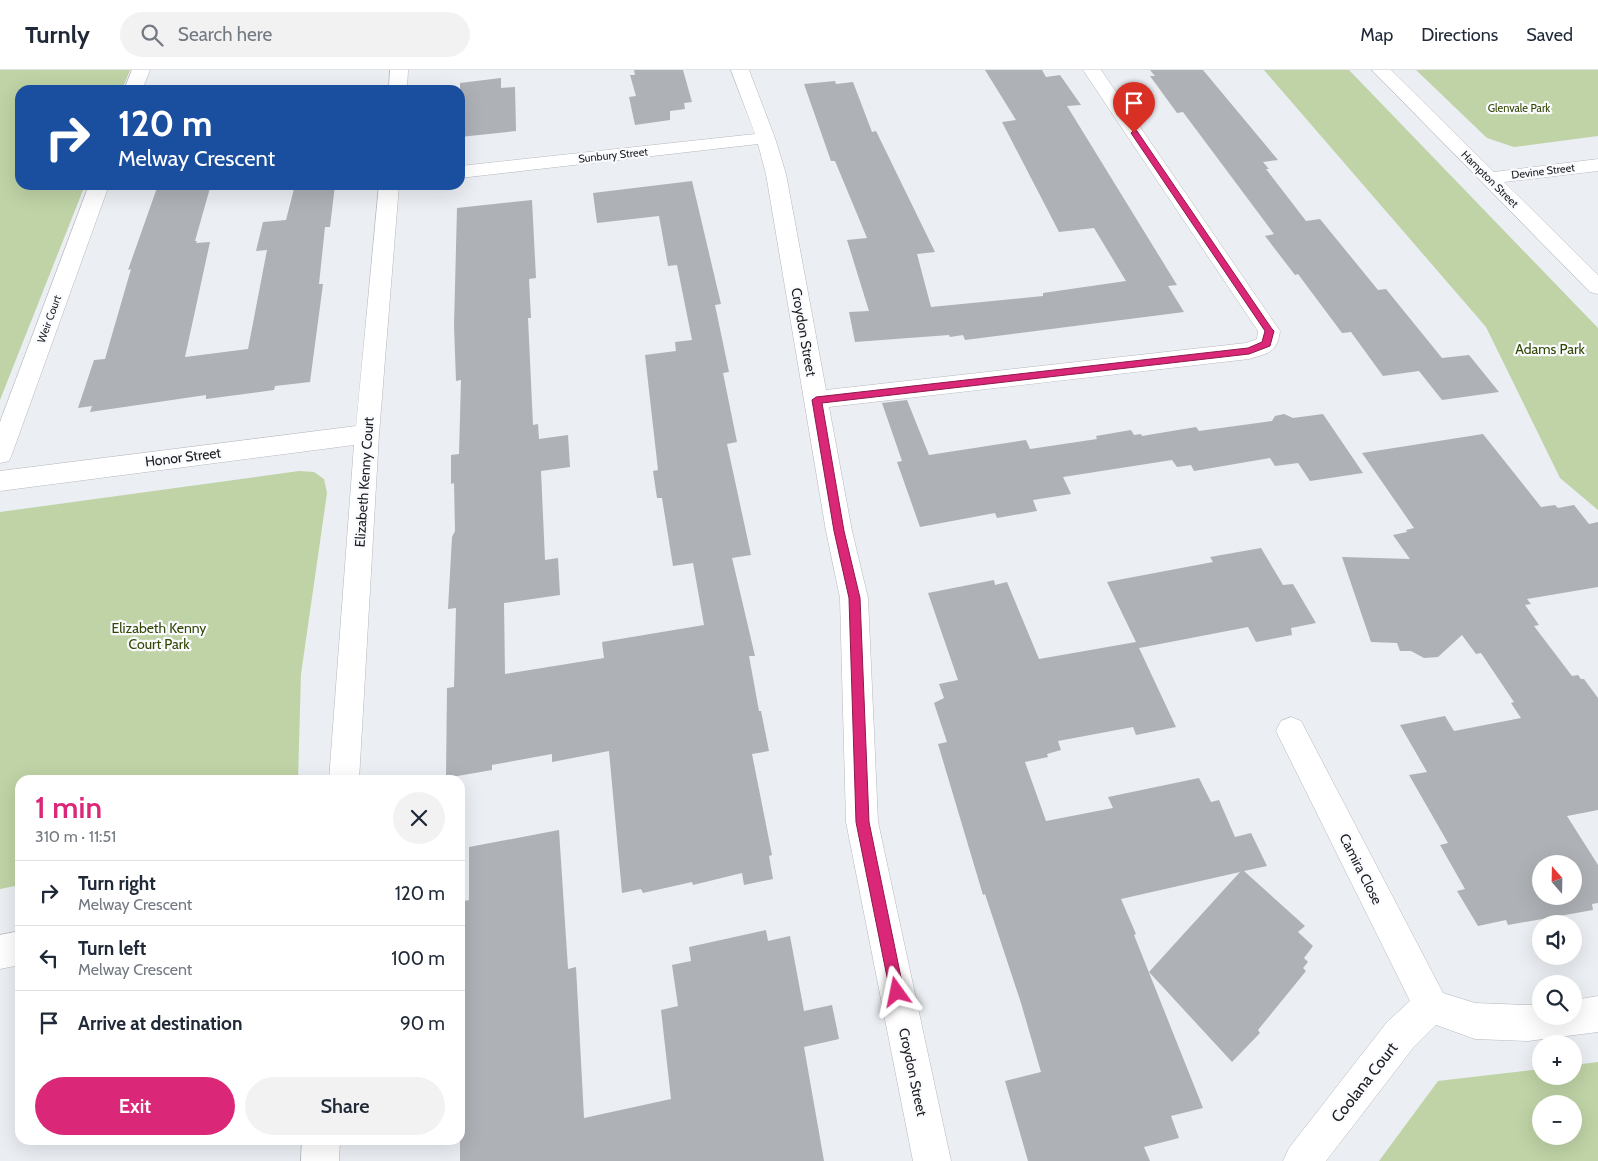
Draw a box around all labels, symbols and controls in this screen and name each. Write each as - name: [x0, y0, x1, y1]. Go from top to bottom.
- search box: [120, 12, 470, 57]
- text: Turnly: [25, 20, 90, 49]
- icon: search: [138, 21, 166, 49]
- text: Search here: [178, 23, 272, 46]
- text: Map: [1360, 24, 1393, 46]
- text: Directions: [1421, 24, 1498, 46]
- text: Saved: [1526, 24, 1573, 46]
- pin: [1113, 82, 1155, 133]
- icon: arrive: [1120, 89, 1148, 117]
- park label: Glenvale Park: [1488, 101, 1550, 115]
- text: 120 m: [118, 102, 212, 145]
- icon: right: [35, 105, 100, 170]
- street label: Sunbury Street: [577, 144, 649, 166]
- text: Melway Crescent: [118, 145, 275, 172]
- street label: Hampton Street: [1458, 147, 1522, 211]
- street label: Devine Street: [1510, 160, 1576, 182]
- street label: Croydon Street: [787, 286, 821, 378]
- street label: Weir Court: [34, 293, 64, 345]
- park label: Adams Park: [1515, 340, 1585, 358]
- street label: Elizabeth Kenny Court: [350, 416, 378, 548]
- street label: Honor Street: [144, 443, 222, 471]
- park label: Elizabeth Kenny Court Park: [112, 619, 206, 653]
- text: 1 min: [35, 789, 102, 826]
- button: close: [393, 792, 445, 844]
- text: 310 m · 11:51: [35, 827, 116, 846]
- street label: Camira Close: [1335, 830, 1387, 908]
- north arrow: [1532, 855, 1582, 905]
- map controls: [1532, 855, 1582, 1145]
- text: Turn right: [78, 872, 156, 895]
- icon: right: [35, 879, 63, 907]
- text: 120 m: [395, 882, 445, 905]
- text: Melway Crescent: [78, 895, 192, 914]
- button: sound: [1532, 915, 1582, 965]
- text: Turn left: [78, 937, 146, 960]
- icon: left: [35, 944, 63, 972]
- text: 100 m: [391, 947, 445, 970]
- text: Melway Crescent: [78, 960, 192, 979]
- position arrow: [870, 965, 922, 1017]
- button: search: [1532, 975, 1582, 1025]
- icon: arrive: [35, 1009, 63, 1037]
- text: Arrive at destination: [78, 1012, 242, 1035]
- text: 90 m: [400, 1012, 445, 1035]
- street label: Croydon Street: [895, 1026, 931, 1118]
- button: +: [1532, 1035, 1582, 1085]
- street label: Coolana Court: [1327, 1038, 1402, 1126]
- button: Exit: [35, 1077, 235, 1135]
- button: Share: [245, 1077, 445, 1135]
- button: −: [1532, 1095, 1582, 1145]

